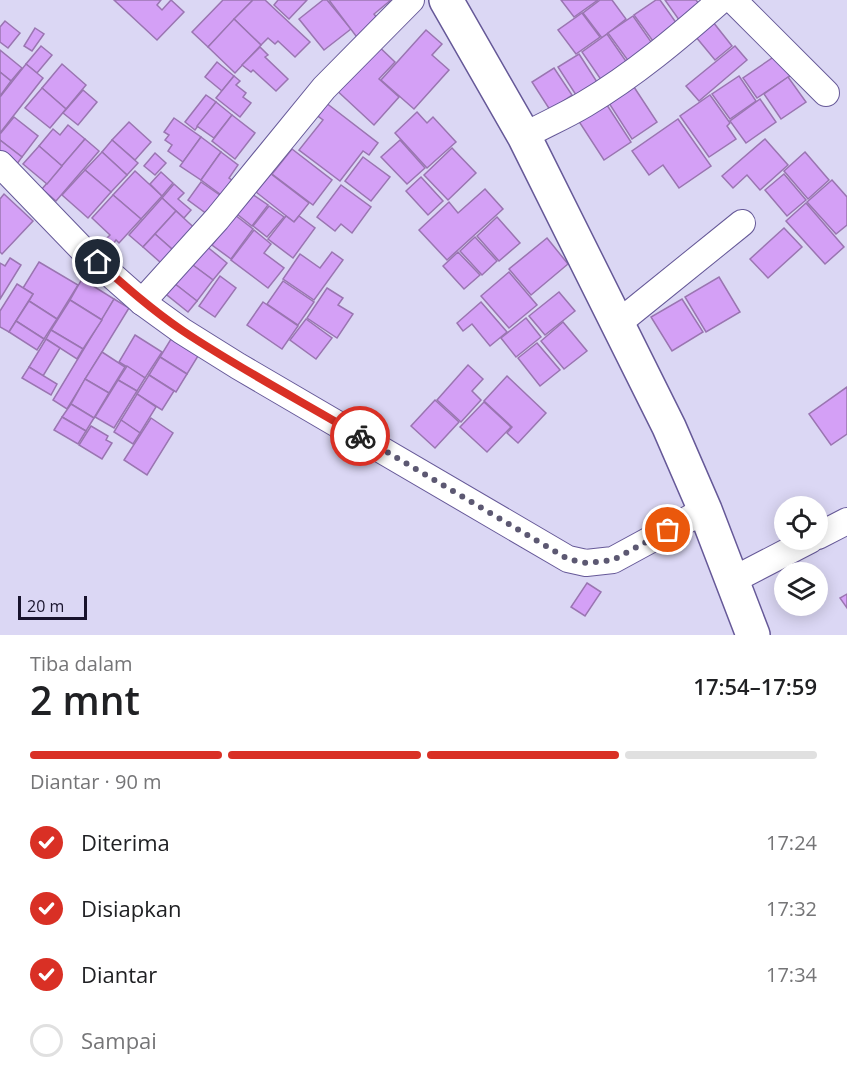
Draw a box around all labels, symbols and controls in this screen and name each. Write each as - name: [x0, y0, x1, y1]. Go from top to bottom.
- pin: [72, 236, 123, 287]
- icon: home: [81, 245, 114, 278]
- courier: [330, 406, 390, 466]
- icon: bike: [344, 420, 377, 453]
- map controls: [774, 496, 828, 616]
- button: locate: [774, 496, 828, 550]
- pin: [642, 504, 693, 555]
- icon: bag: [651, 513, 684, 546]
- button: layers: [774, 562, 828, 616]
- scale bar: [18, 593, 87, 620]
- text: 20 m: [27, 595, 64, 617]
- text: Tiba dalam: [30, 650, 133, 677]
- text: 17:54–17:59: [693, 671, 817, 701]
- text: 2 mnt: [30, 673, 140, 726]
- text: Diantar · 90 m: [30, 768, 162, 795]
- icon: check: [30, 826, 63, 859]
- text: Diterima: [81, 827, 170, 857]
- text: 17:24: [766, 829, 817, 856]
- icon: check: [30, 892, 63, 925]
- text: Disiapkan: [81, 893, 182, 923]
- text: 17:32: [766, 895, 817, 922]
- icon: check: [30, 958, 63, 991]
- text: Diantar: [81, 959, 157, 989]
- text: 17:34: [766, 961, 817, 988]
- text: Sampai: [81, 1025, 157, 1055]

